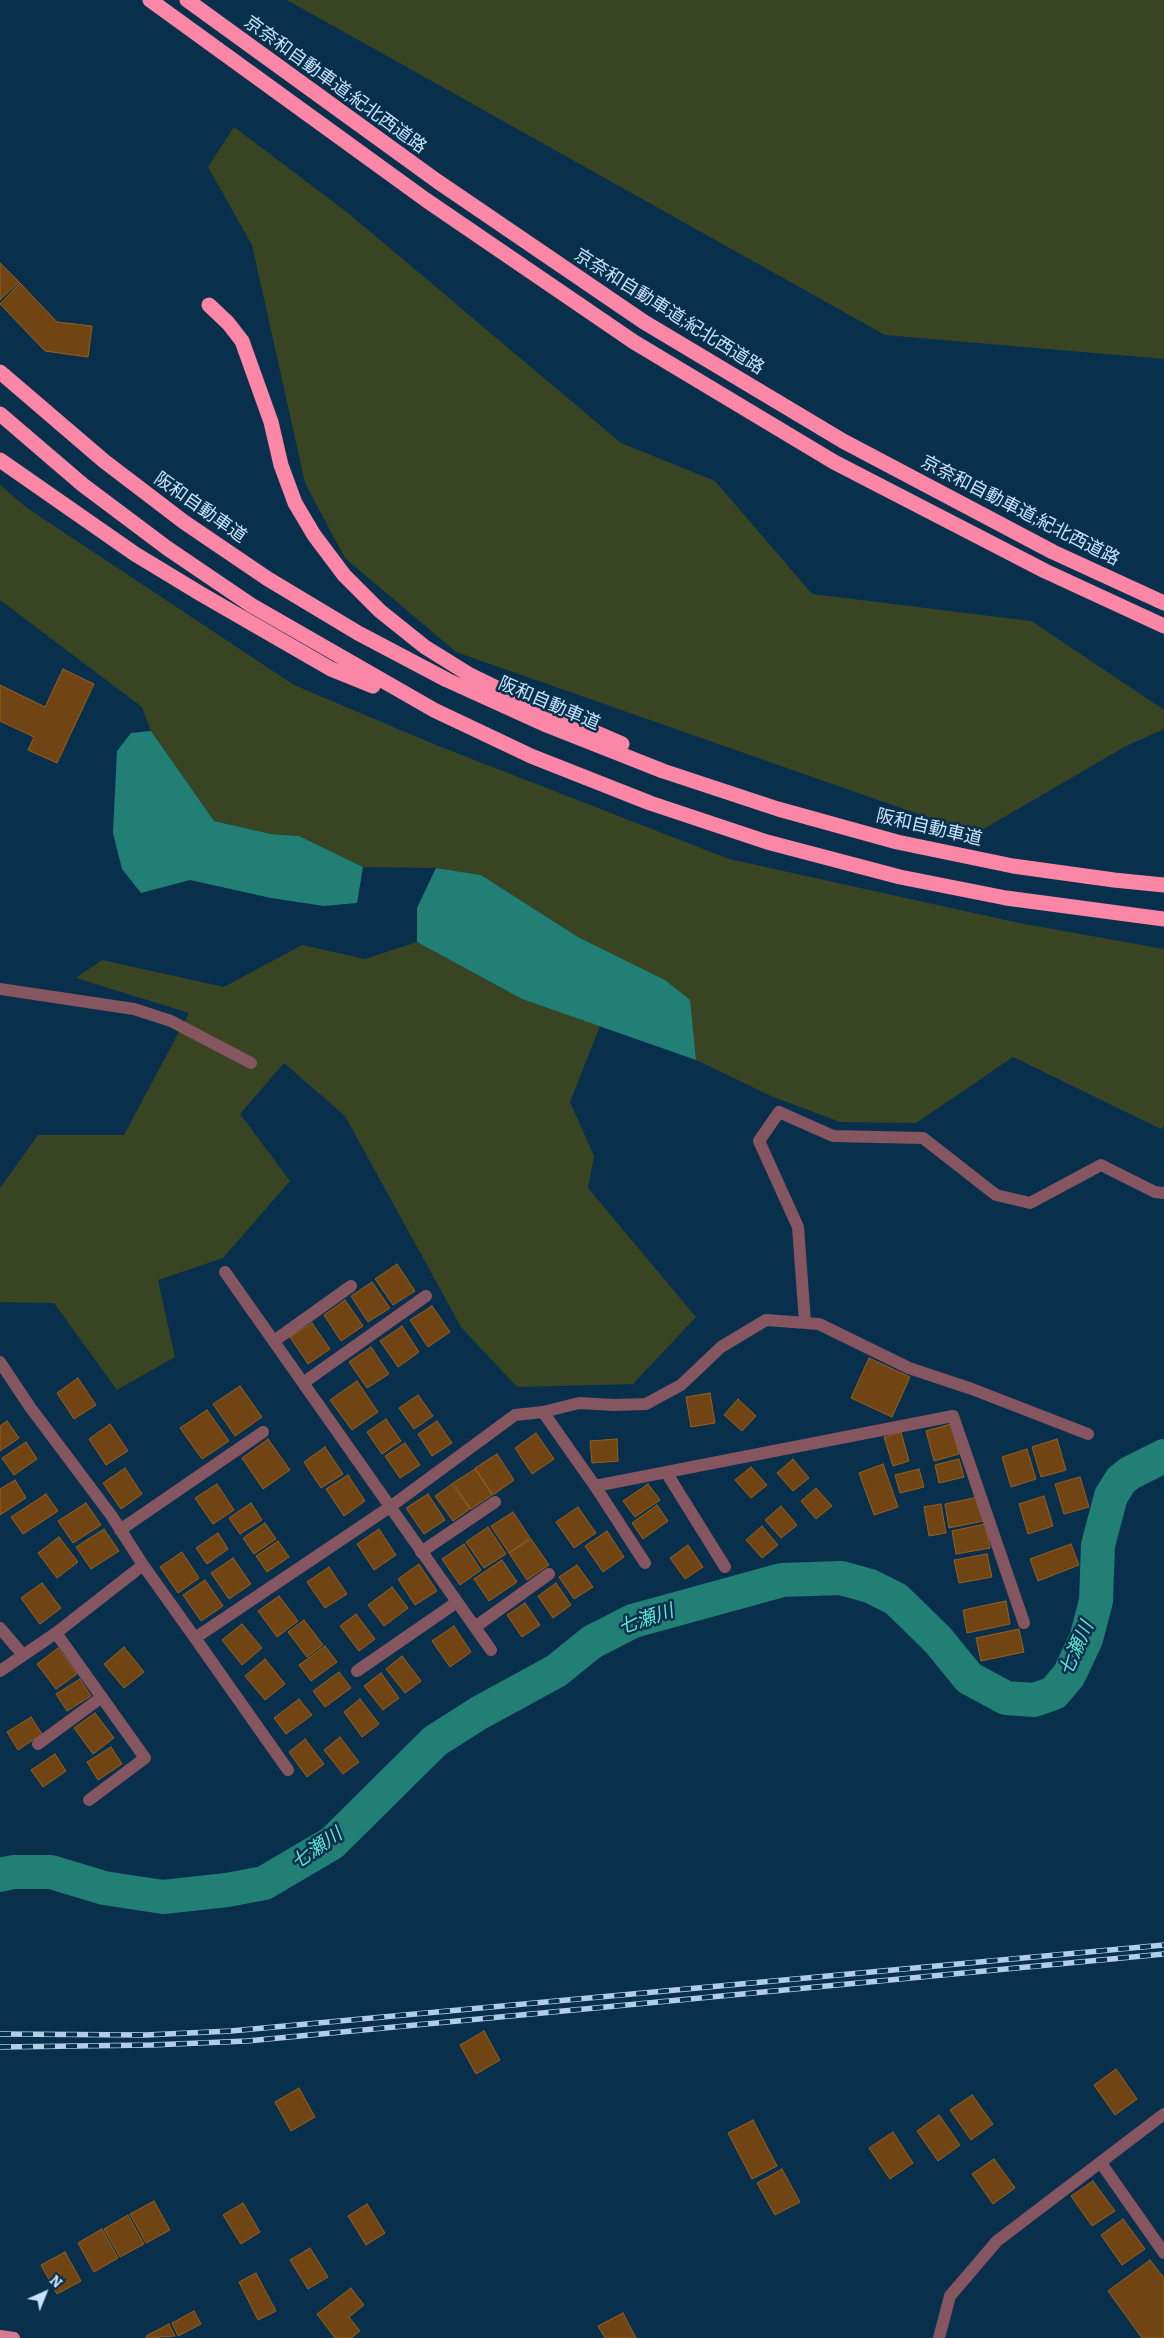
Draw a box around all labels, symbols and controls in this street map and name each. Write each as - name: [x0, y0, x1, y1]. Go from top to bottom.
- street label: 京奈和自動車道;紀北西道路: [240, 12, 430, 158]
- street label: 京奈和自動車道;紀北西道路: [570, 245, 768, 379]
- street label: 京奈和自動車道;紀北西道路: [917, 451, 1123, 571]
- street label: 阪和自動車道: [150, 468, 250, 548]
- street label: 阪和自動車道: [495, 673, 603, 735]
- street label: 阪和自動車道: [874, 805, 984, 851]
- water label: 七瀬川: [615, 1600, 677, 1640]
- water label: 七瀬川: [1055, 1618, 1099, 1680]
- water label: 七瀬川: [287, 1823, 347, 1875]
- north arrow: [20, 2268, 70, 2318]
- text: N: [46, 2272, 66, 2292]

